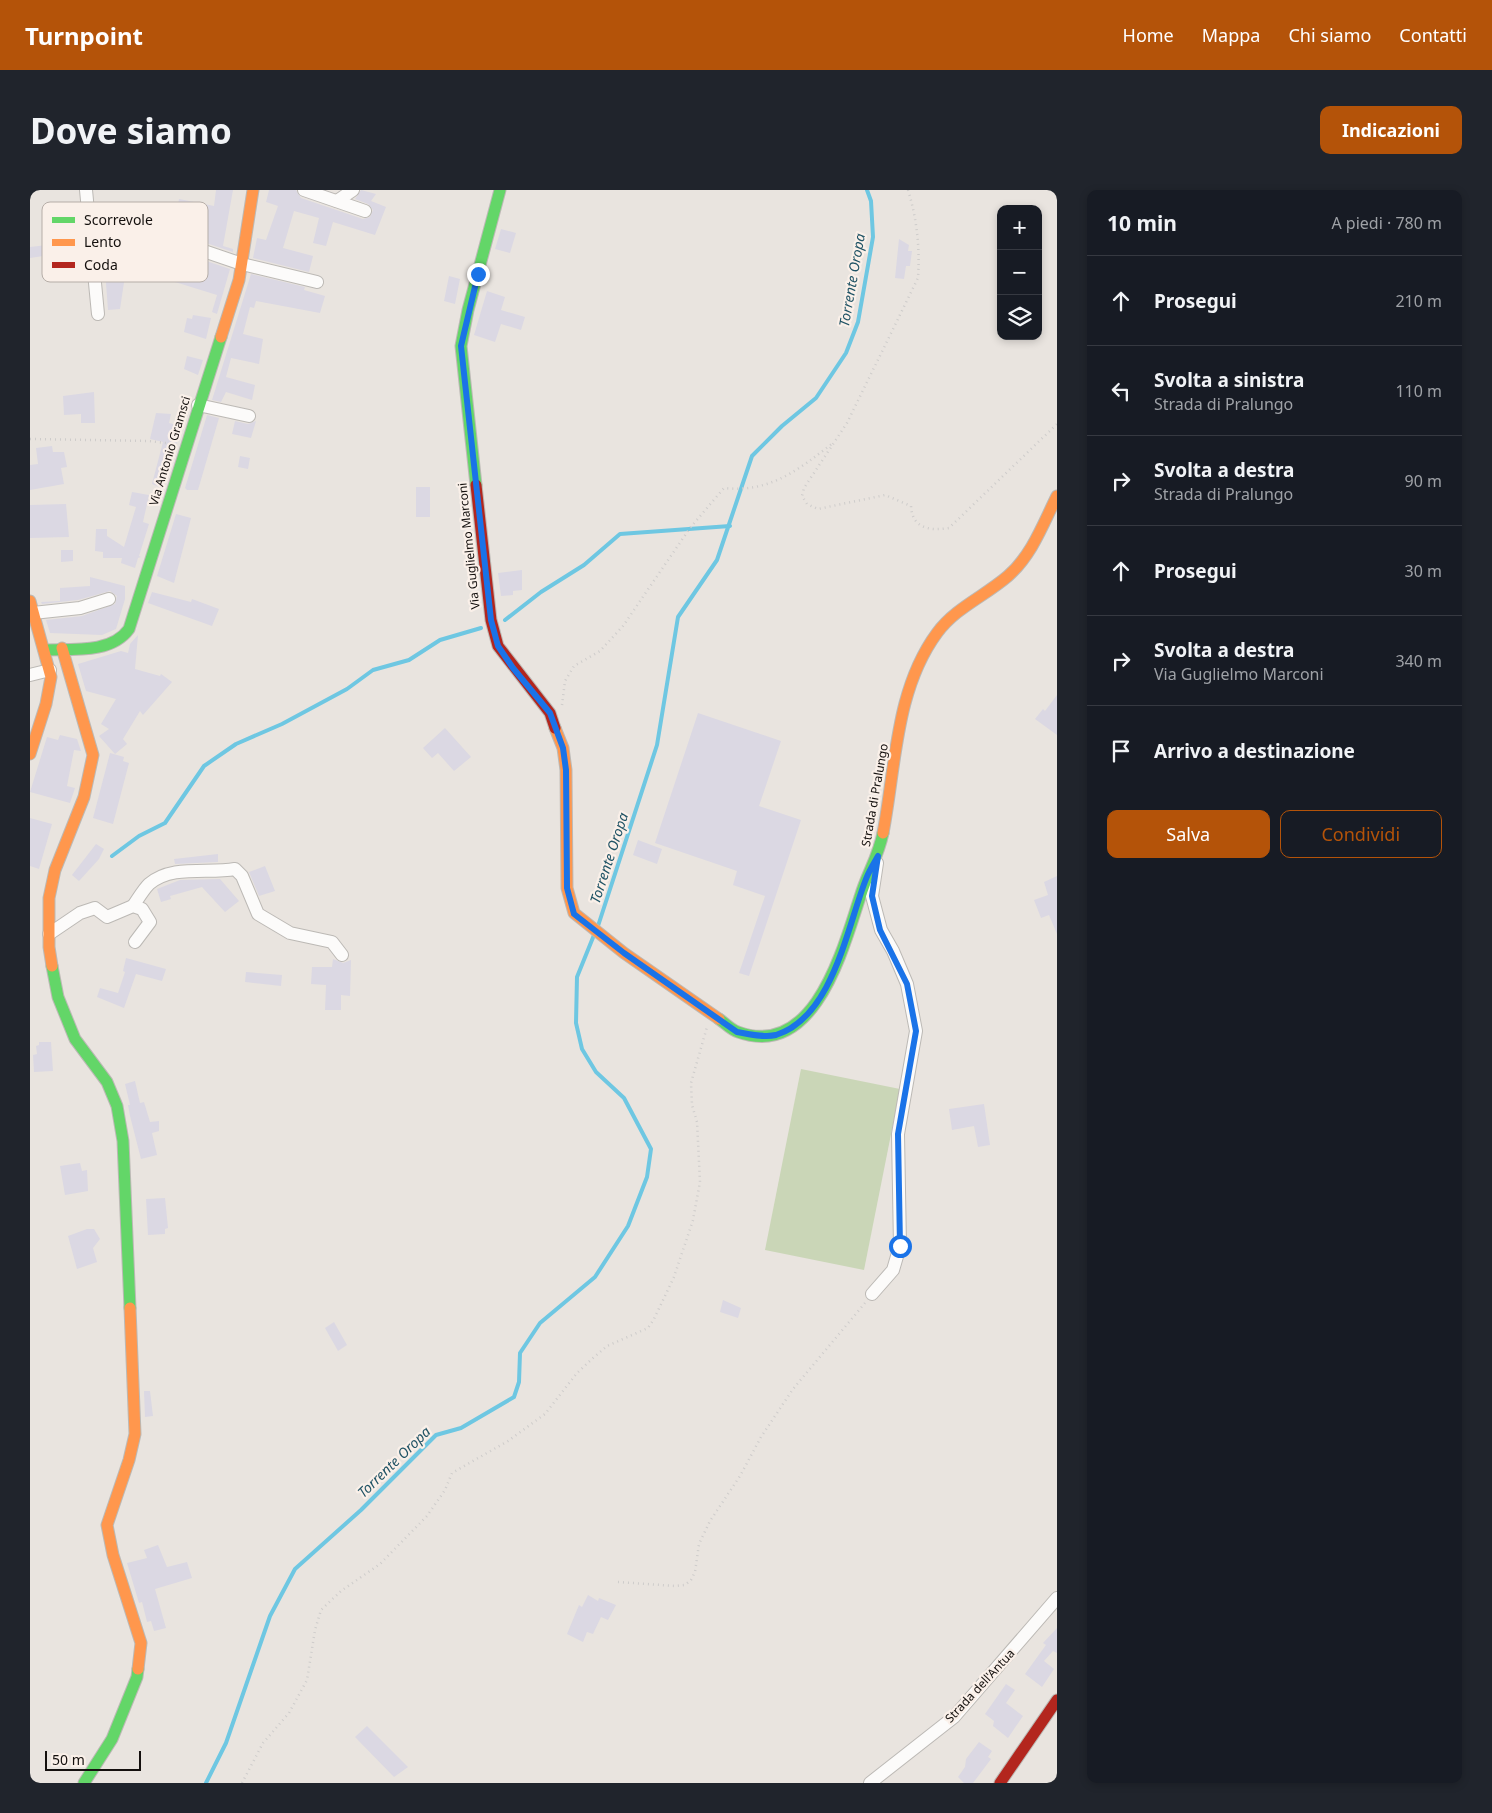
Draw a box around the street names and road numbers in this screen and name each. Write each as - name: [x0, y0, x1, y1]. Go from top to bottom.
- street label: Via Antonio Gramsci: [145, 394, 194, 508]
- street label: Via Guglielmo Marconi: [453, 482, 484, 610]
- street label: Strada di Pralungo: [857, 742, 892, 848]
- street label: Strada dell'Antua: [941, 1645, 1018, 1726]

